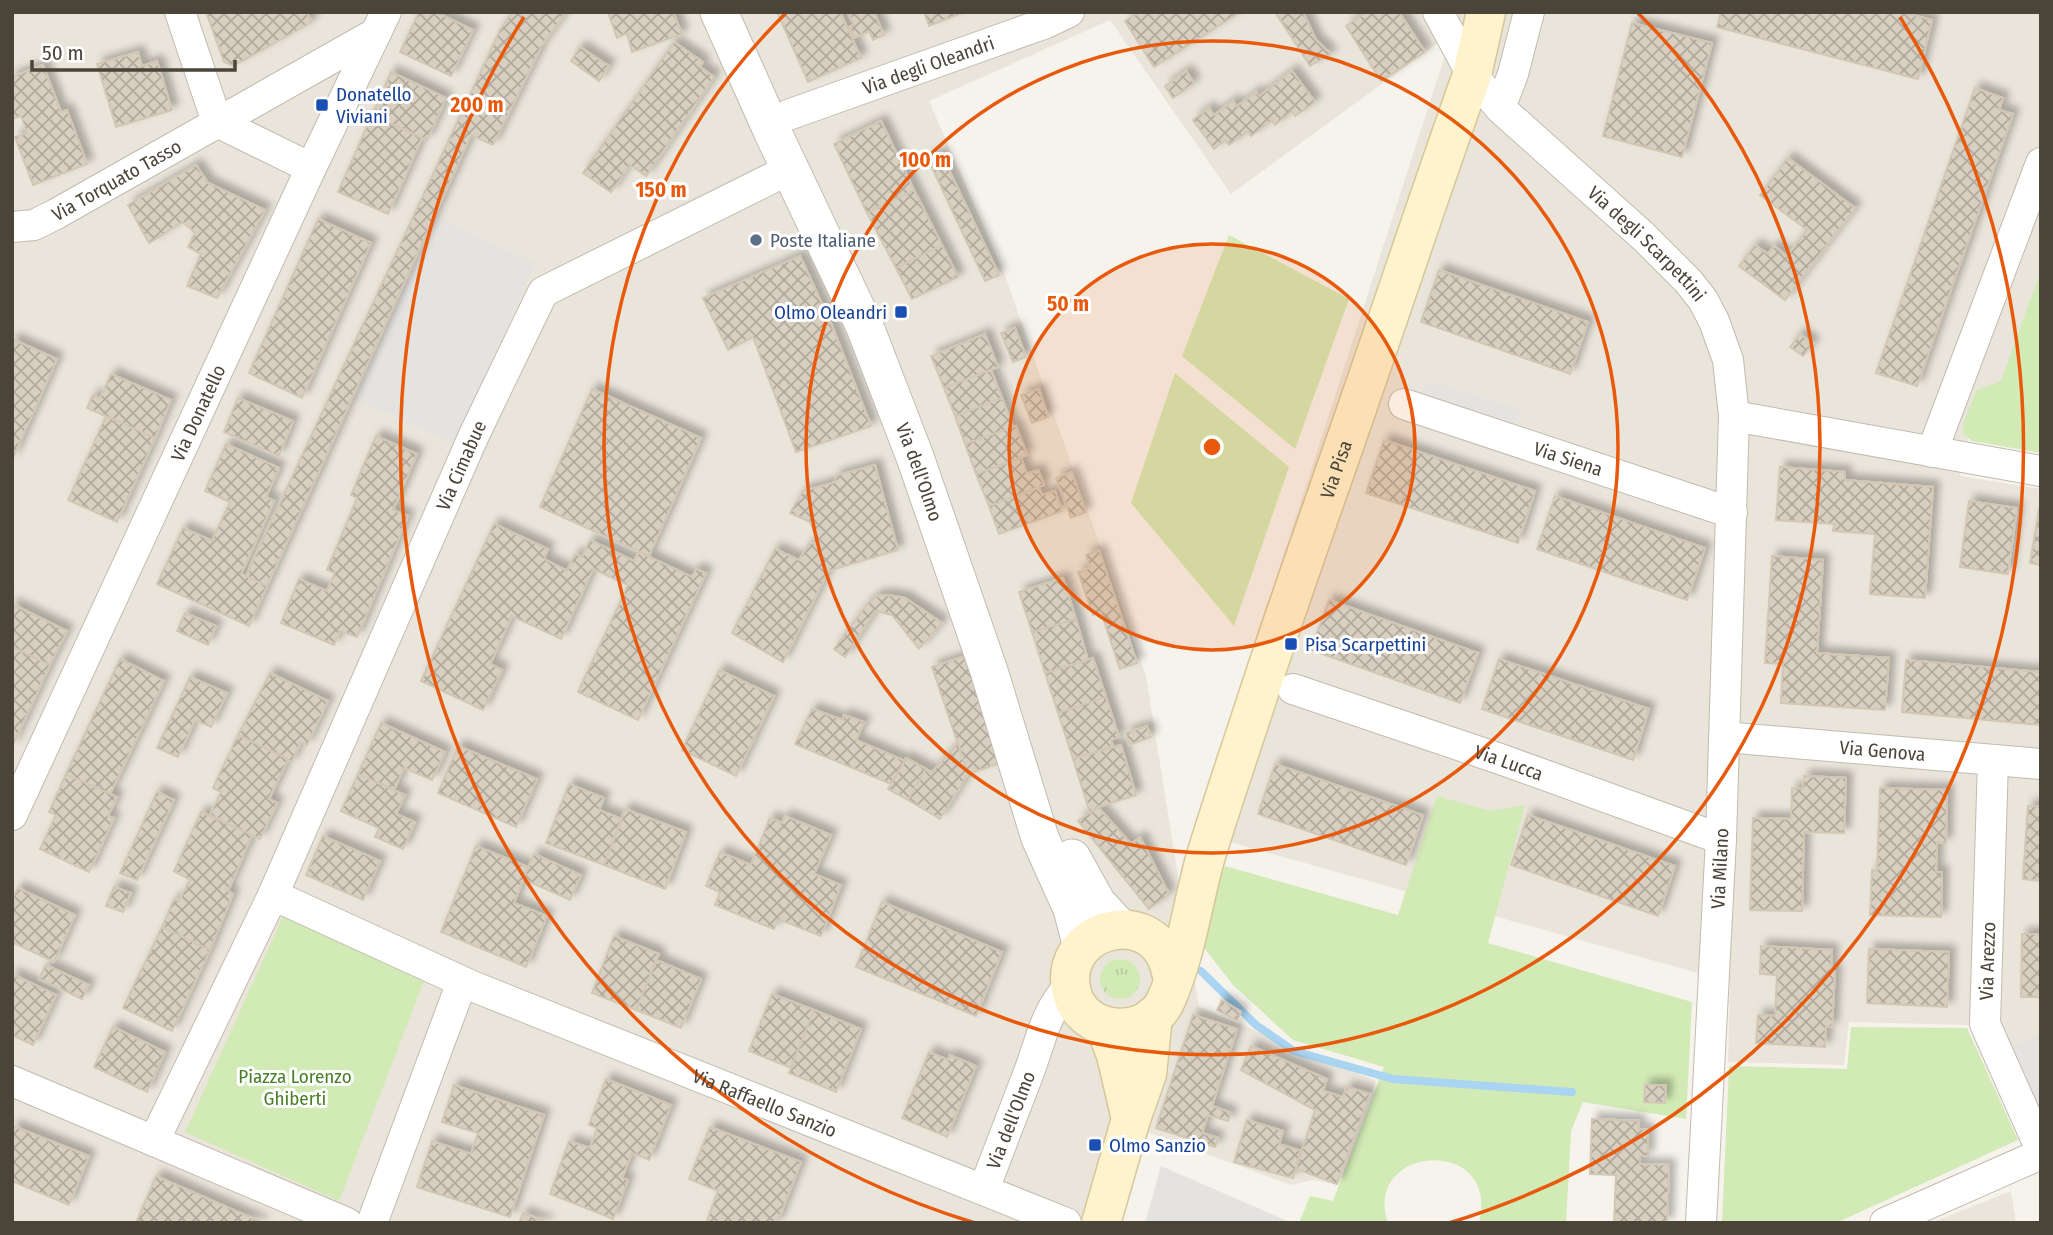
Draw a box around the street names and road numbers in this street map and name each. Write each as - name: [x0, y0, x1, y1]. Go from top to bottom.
- street label: Via degli Oleandri: [860, 31, 997, 99]
- street label: Via Torquato Tasso: [48, 135, 185, 226]
- street label: Via degli Scarpettini: [1583, 181, 1711, 306]
- street label: Via Donatello: [166, 361, 231, 465]
- street label: Via Cimabue: [431, 417, 491, 514]
- street label: Via dell'Olmo: [891, 419, 947, 524]
- street label: Via Pisa: [1315, 437, 1357, 502]
- street label: Via Siena: [1531, 437, 1605, 481]
- street label: Via Genova: [1839, 736, 1926, 766]
- street label: Via Lucca: [1471, 740, 1546, 786]
- street label: Via Milano: [1706, 828, 1733, 909]
- street label: Via Arezzo: [1975, 921, 2000, 1001]
- street label: Via Raffaello Sanzio: [689, 1064, 840, 1142]
- street label: Via dell'Olmo: [982, 1068, 1040, 1172]

